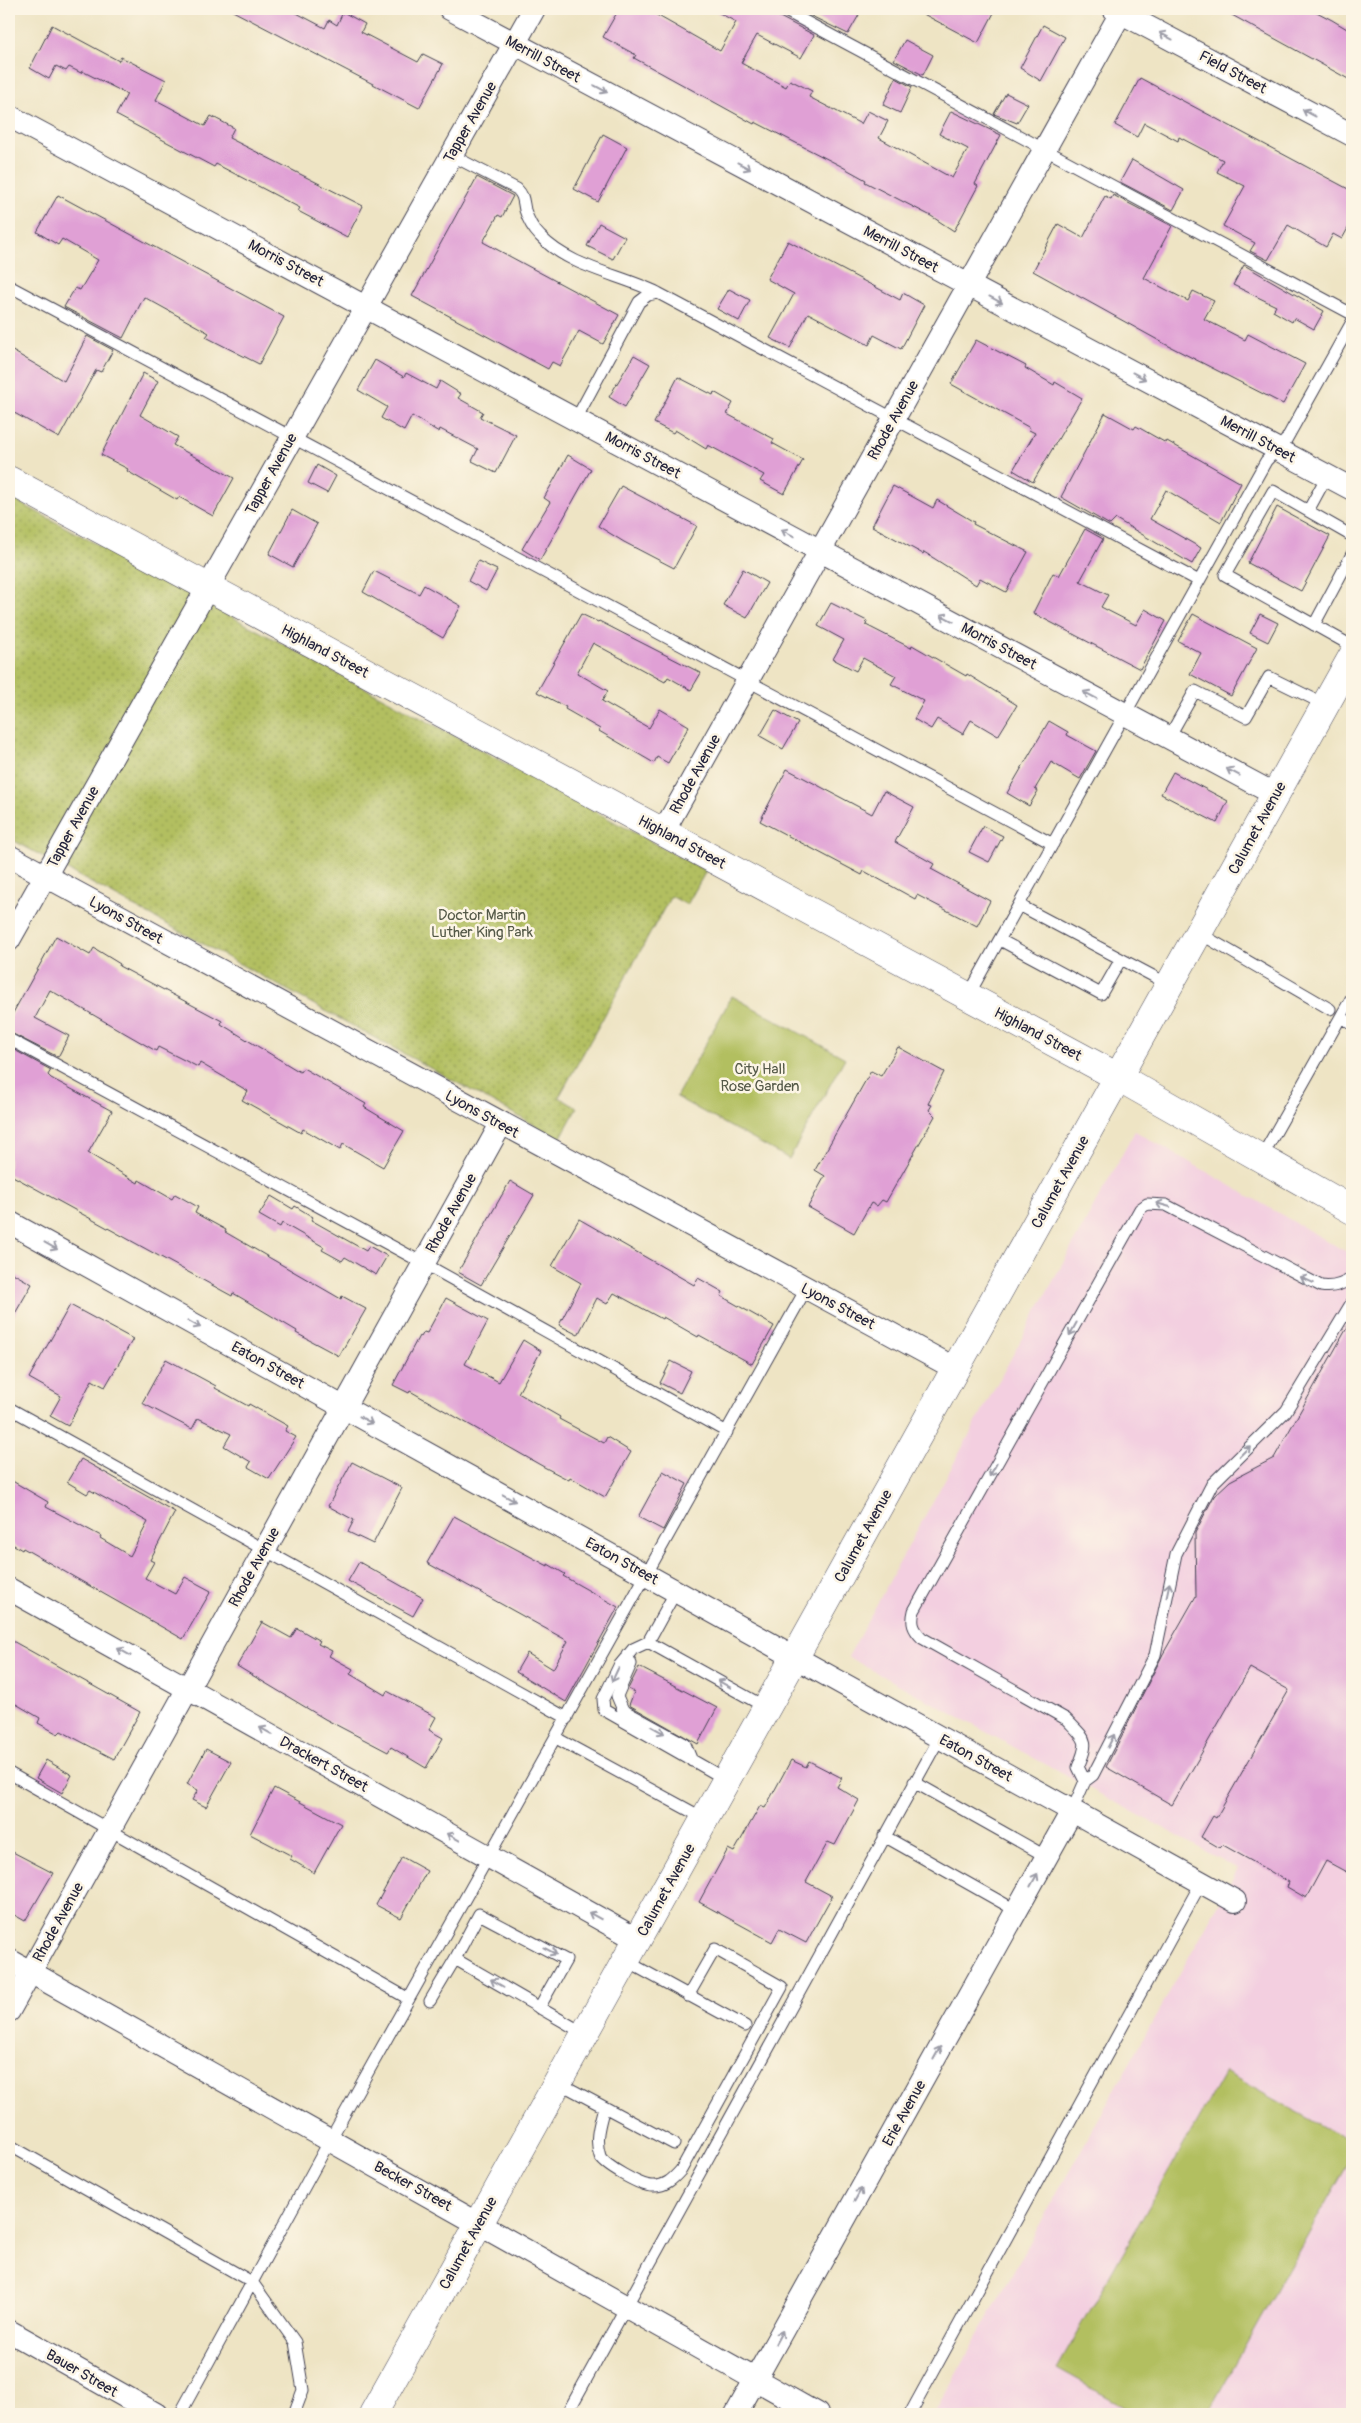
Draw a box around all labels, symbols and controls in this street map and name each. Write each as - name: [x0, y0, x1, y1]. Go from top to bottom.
- one-way arrow: [1158, 31, 1173, 41]
- street label: Merrill Street: [502, 32, 585, 88]
- street label: Field Street: [1196, 47, 1271, 99]
- street label: Tapper Avenue: [440, 78, 502, 166]
- one-way arrow: [593, 85, 607, 95]
- one-way arrow: [1302, 107, 1317, 117]
- one-way arrow: [736, 162, 751, 171]
- street label: Merrill Street: [860, 222, 943, 278]
- street label: Morris Street: [245, 236, 328, 292]
- one-way arrow: [988, 295, 1003, 305]
- one-way arrow: [1132, 371, 1147, 381]
- street label: Rhode Avenue: [864, 377, 923, 463]
- street label: Merrill Street: [1217, 412, 1300, 468]
- street label: Morris Street: [602, 428, 685, 484]
- street label: Tapper Avenue: [241, 429, 302, 519]
- one-way arrow: [781, 528, 796, 537]
- one-way arrow: [939, 613, 954, 623]
- street label: Morris Street: [958, 619, 1041, 675]
- street label: Highland Street: [278, 620, 373, 683]
- one-way arrow: [1083, 689, 1098, 699]
- street label: Rhode Avenue: [666, 731, 725, 817]
- one-way arrow: [1226, 766, 1241, 776]
- street label: Calumet Avenue: [1224, 778, 1291, 878]
- street label: Tapper Avenue: [43, 782, 104, 872]
- street label: Highland Street: [635, 811, 730, 874]
- street label: Lyons Street: [85, 892, 167, 949]
- park label: Doctor Martin Luther King Park: [431, 906, 534, 942]
- street label: Highland Street: [991, 1003, 1086, 1066]
- park label: City Hall Rose Garden: [720, 1060, 800, 1096]
- street label: Lyons Street: [441, 1086, 523, 1143]
- street label: Calumet Avenue: [1027, 1132, 1094, 1232]
- street label: Rhode Avenue: [422, 1170, 481, 1256]
- one-way arrow: [1155, 1200, 1171, 1210]
- one-way arrow: [44, 1241, 58, 1251]
- one-way arrow: [1300, 1275, 1315, 1284]
- street label: Lyons Street: [797, 1279, 879, 1334]
- one-way arrow: [186, 1319, 201, 1329]
- one-way arrow: [1067, 1321, 1077, 1335]
- street label: Eaton Street: [228, 1338, 308, 1394]
- one-way arrow: [359, 1415, 374, 1425]
- one-way arrow: [1239, 1446, 1251, 1458]
- one-way arrow: [988, 1463, 998, 1478]
- street label: Calumet Avenue: [830, 1486, 897, 1586]
- one-way arrow: [501, 1494, 515, 1504]
- street label: Rhode Avenue: [225, 1524, 284, 1610]
- street label: Eaton Street: [582, 1534, 662, 1590]
- one-way arrow: [1164, 1582, 1173, 1598]
- one-way arrow: [117, 1647, 132, 1657]
- one-way arrow: [610, 1667, 619, 1682]
- one-way arrow: [717, 1679, 732, 1689]
- one-way arrow: [651, 1725, 665, 1735]
- one-way arrow: [259, 1726, 274, 1736]
- street label: Eaton Street: [936, 1731, 1016, 1787]
- street label: Drackert Street: [276, 1732, 372, 1797]
- one-way arrow: [1107, 1734, 1116, 1749]
- one-way arrow: [447, 1831, 461, 1841]
- street label: Calumet Avenue: [633, 1840, 700, 1940]
- one-way arrow: [1029, 1874, 1039, 1888]
- street label: Rhode Avenue: [29, 1879, 88, 1965]
- one-way arrow: [588, 1911, 603, 1921]
- one-way arrow: [542, 1946, 557, 1956]
- one-way arrow: [491, 1978, 505, 1988]
- one-way arrow: [933, 2046, 943, 2061]
- street label: Erie Avenue: [879, 2076, 931, 2150]
- street label: Becker Street: [370, 2157, 456, 2216]
- one-way arrow: [854, 2188, 864, 2202]
- street label: Calumet Avenue: [435, 2193, 502, 2293]
- one-way arrow: [775, 2330, 785, 2344]
- street label: Bauer Street: [43, 2345, 122, 2402]

